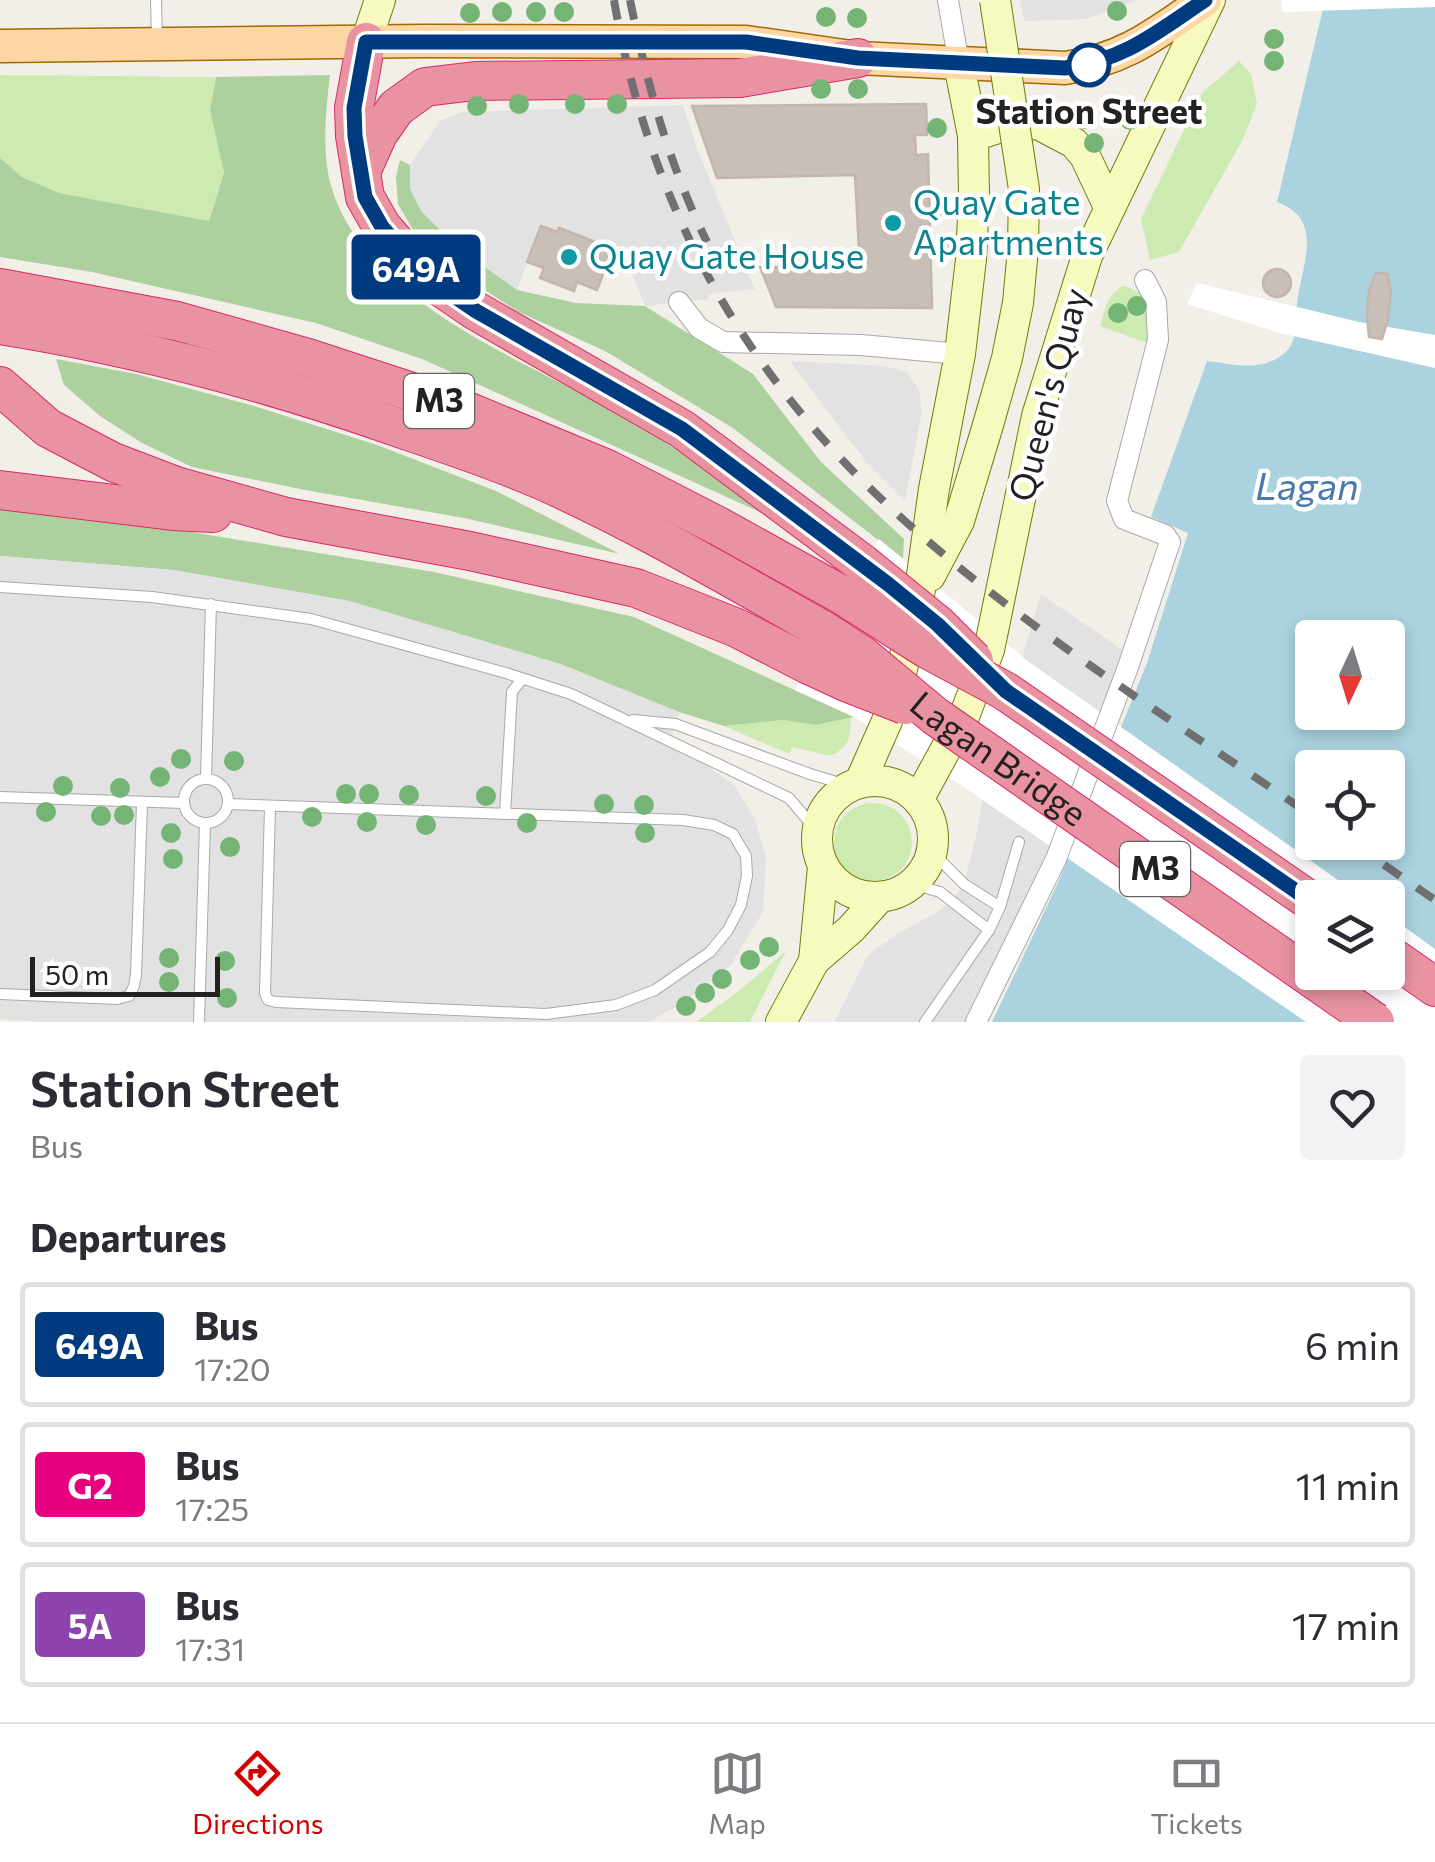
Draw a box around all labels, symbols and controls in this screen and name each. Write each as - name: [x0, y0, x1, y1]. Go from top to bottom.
- marker: Station Street: [1068, 44, 1110, 86]
- place label: Station Street: [975, 88, 1203, 131]
- place label: Quay Gate Apartments: [913, 179, 1104, 262]
- marker: Quay Gate Apartments: [882, 212, 904, 234]
- place label: Quay Gate House: [589, 233, 864, 276]
- line badge: 649A: [346, 234, 486, 300]
- text: 649A: [372, 246, 460, 289]
- marker: Quay Gate House: [558, 246, 580, 268]
- street label: Queen's Quay: [997, 283, 1096, 506]
- road number: M3: [404, 374, 474, 428]
- water label: Lagan: [1255, 461, 1359, 508]
- north arrow: [1295, 620, 1405, 730]
- map controls: [1295, 620, 1405, 990]
- street label: Lagan Bridge: [903, 681, 1096, 834]
- button: locate: [1295, 750, 1405, 860]
- road number: M3: [1120, 842, 1190, 896]
- button: layers: [1295, 880, 1405, 990]
- scale bar: [30, 952, 220, 996]
- text: 50 m: [45, 957, 109, 991]
- button: heart: [1300, 1055, 1405, 1160]
- text: Station Street: [30, 1058, 340, 1117]
- text: Bus: [30, 1125, 83, 1165]
- text: Departures: [30, 1213, 227, 1260]
- text: Bus: [194, 1301, 258, 1348]
- text: 6 min: [1305, 1321, 1400, 1368]
- text: 649A: [55, 1323, 144, 1366]
- text: 17:20: [194, 1348, 271, 1388]
- text: Bus: [175, 1441, 240, 1488]
- text: 11 min: [1296, 1461, 1400, 1508]
- text: G2: [67, 1463, 113, 1506]
- text: 17:25: [175, 1488, 249, 1528]
- text: Bus: [175, 1581, 240, 1628]
- text: 17 min: [1292, 1601, 1400, 1648]
- text: 5A: [68, 1603, 112, 1646]
- text: 17:31: [175, 1628, 245, 1668]
- tab: Directions: [192, 1746, 324, 1840]
- tab: Map: [708, 1746, 766, 1840]
- tab: Tickets: [1150, 1746, 1243, 1840]

